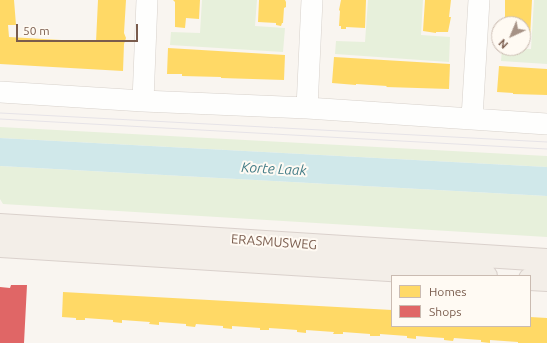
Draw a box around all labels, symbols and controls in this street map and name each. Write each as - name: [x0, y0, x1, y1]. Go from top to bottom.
- scale bar: [18, 16, 140, 42]
- north arrow: [491, 16, 531, 56]
- text: 50 m: [23, 24, 50, 37]
- text: N: [496, 37, 510, 51]
- water label: Korte Laak: [241, 159, 307, 179]
- street label: ERASMUSWEG: [231, 231, 317, 253]
- legend: [391, 275, 531, 327]
- text: Homes: [429, 285, 467, 298]
- text: Shops: [429, 305, 461, 318]

